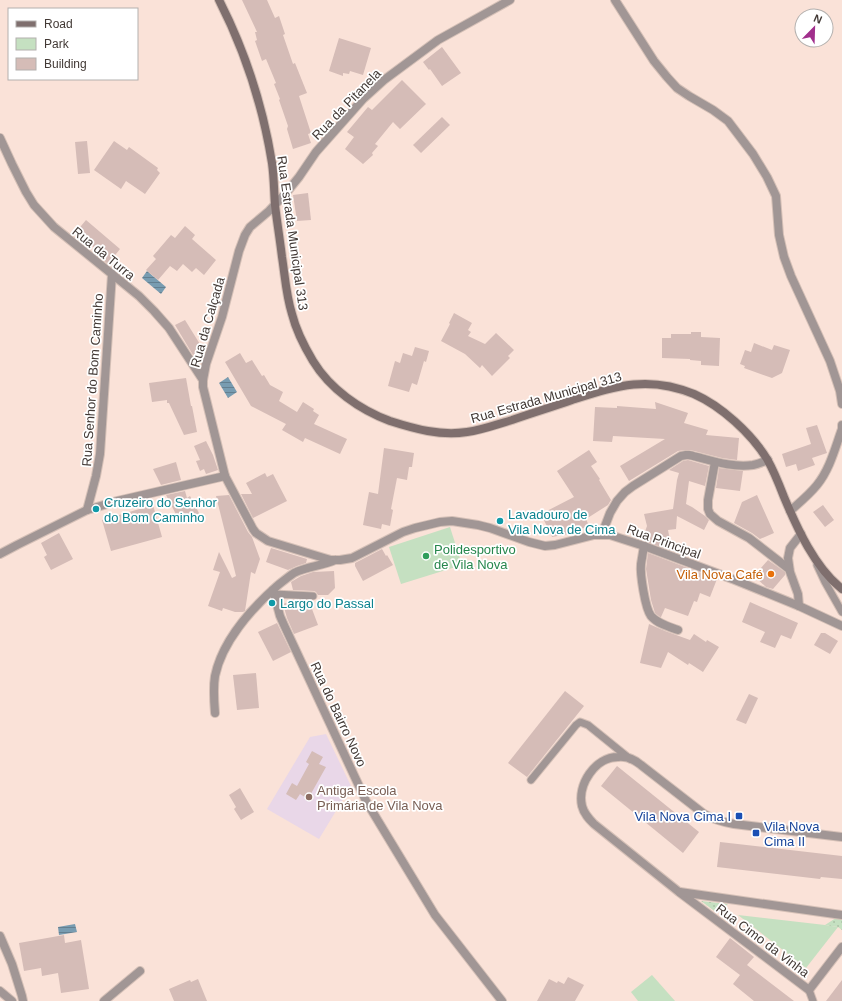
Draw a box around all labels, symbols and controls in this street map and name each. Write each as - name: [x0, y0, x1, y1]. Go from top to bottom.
- legend: [8, 8, 138, 80]
- north arrow: [794, 8, 834, 48]
- text: N: [812, 12, 824, 26]
- text: Road: [44, 17, 73, 31]
- text: Park: [44, 37, 70, 51]
- text: Building: [44, 57, 87, 71]
- street label: Rua da Pitanela: [309, 65, 384, 143]
- street label: Rua Estrada Municipal 313: [274, 155, 311, 311]
- street label: Rua da Turra: [69, 224, 138, 284]
- street label: Rua da Calçada: [187, 275, 228, 369]
- street label: Rua Senhor do Bom Caminho: [79, 293, 106, 467]
- street label: Rua Estrada Municipal 313: [469, 369, 623, 426]
- place label: Cruzeiro do Senhor do Bom Caminho: [104, 495, 217, 525]
- marker: Cruzeiro do Senhor do Bom Caminho: [91, 504, 101, 514]
- place label: Lavadouro de Vila Nova de Cima: [508, 507, 616, 537]
- marker: Lavadouro de Vila Nova de Cima: [495, 516, 505, 526]
- street label: Rua Principal: [625, 521, 703, 562]
- place label: Polidesportivo de Vila Nova: [434, 542, 516, 572]
- marker: Polidesportivo de Vila Nova: [421, 551, 431, 561]
- place label: Vila Nova Café: [677, 567, 763, 582]
- marker: Vila Nova Café: [766, 569, 776, 579]
- place label: Largo do Passal: [280, 596, 374, 611]
- marker: Largo do Passal: [267, 598, 277, 608]
- street label: Rua do Bairro Novo: [308, 659, 369, 769]
- place label: Antiga Escola Primária de Vila Nova: [317, 783, 443, 813]
- marker: Antiga Escola Primária de Vila Nova: [304, 792, 314, 802]
- place label: Vila Nova Cima I: [634, 809, 731, 824]
- marker: Vila Nova Cima I: [734, 811, 744, 821]
- place label: Vila Nova Cima II: [764, 819, 820, 849]
- marker: Vila Nova Cima II: [751, 828, 761, 838]
- street label: Rua Cimo da Vinha: [713, 901, 813, 981]

